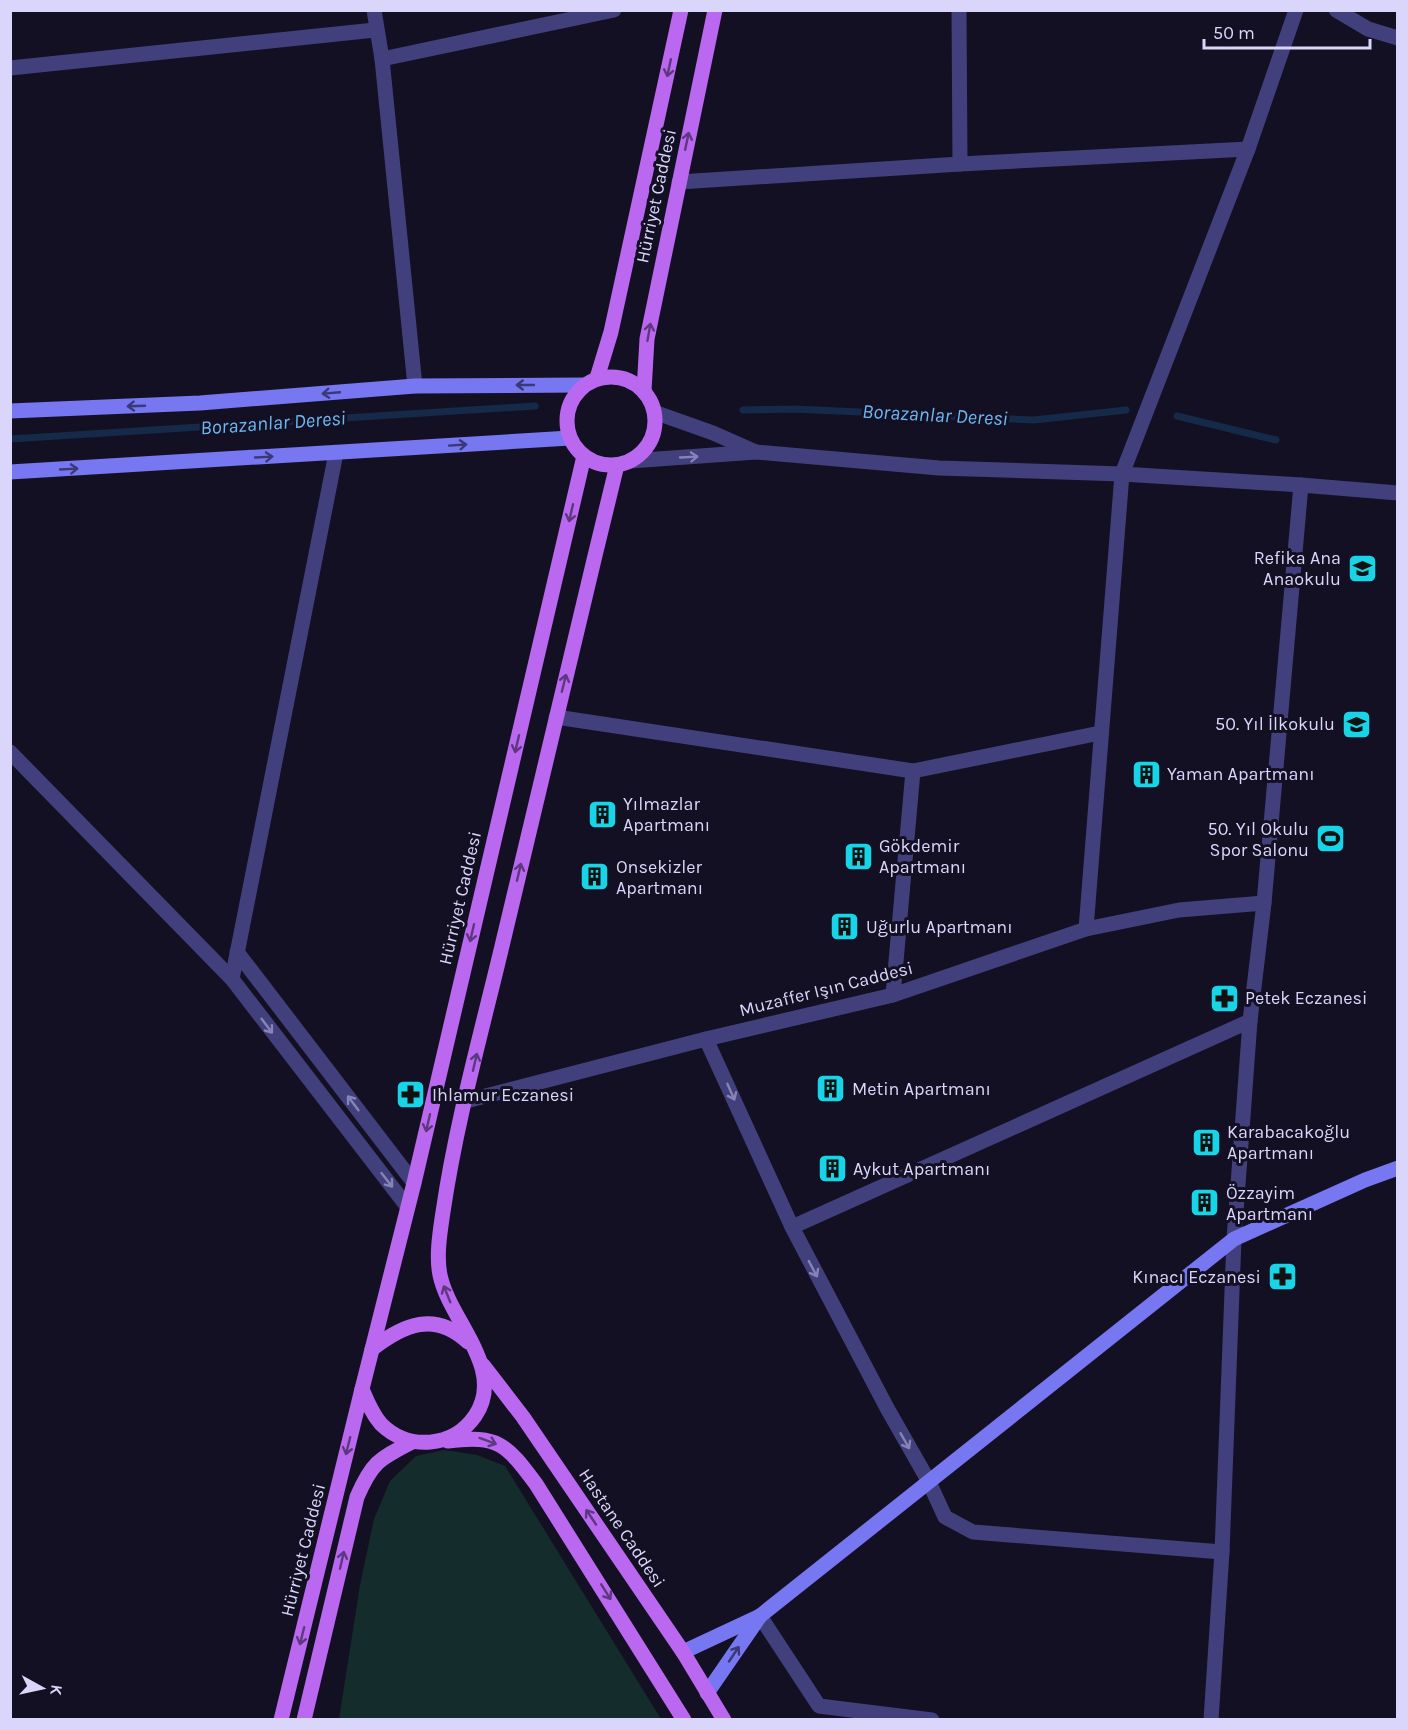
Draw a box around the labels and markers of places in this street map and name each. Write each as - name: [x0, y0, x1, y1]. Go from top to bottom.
- place label: Refika Ana Anaokulu: [1254, 547, 1341, 590]
- school or university icon: Refika Ana Anaokulu: [1346, 552, 1378, 584]
- school or university icon: 50. Yıl İlkokulu: [1340, 708, 1372, 740]
- place label: 50. Yıl İlkokulu: [1215, 713, 1335, 735]
- building icon: Yaman Apartmanı: [1130, 758, 1162, 790]
- place label: Yaman Apartmanı: [1167, 763, 1315, 785]
- place label: Yılmazlar Apartmanı: [623, 793, 710, 836]
- building icon: Yılmazlar Apartmanı: [586, 798, 618, 830]
- place label: 50. Yıl Okulu Spor Salonu: [1208, 818, 1309, 861]
- sports icon: 50. Yıl Okulu Spor Salonu: [1314, 823, 1346, 855]
- place label: Gökdemir Apartmanı: [879, 835, 966, 878]
- building icon: Gökdemir Apartmanı: [842, 840, 874, 872]
- place label: Onsekizler Apartmanı: [616, 856, 703, 899]
- building icon: Onsekizler Apartmanı: [579, 861, 611, 893]
- building icon: Uğurlu Apartmanı: [829, 911, 861, 943]
- place label: Uğurlu Apartmanı: [866, 916, 1013, 938]
- pharmacy icon: Petek Eczanesi: [1208, 982, 1240, 1014]
- place label: Petek Eczanesi: [1245, 987, 1367, 1009]
- building icon: Metin Apartmanı: [815, 1073, 847, 1105]
- place label: Metin Apartmanı: [852, 1078, 991, 1100]
- pharmacy icon: Ihlamur Eczanesi: [395, 1079, 427, 1111]
- place label: Ihlamur Eczanesi: [432, 1084, 574, 1106]
- place label: Karabacakoğlu Apartmanı: [1227, 1121, 1350, 1164]
- building icon: Karabacakoğlu Apartmanı: [1190, 1126, 1222, 1158]
- building icon: Aykut Apartmanı: [816, 1153, 848, 1185]
- place label: Aykut Apartmanı: [853, 1158, 990, 1180]
- place label: Özzayim Apartmanı: [1226, 1182, 1313, 1225]
- building icon: Özzayim Apartmanı: [1189, 1187, 1221, 1219]
- pharmacy icon: Kınacı Eczanesi: [1266, 1261, 1298, 1293]
- place label: Kınacı Eczanesi: [1132, 1266, 1261, 1288]

